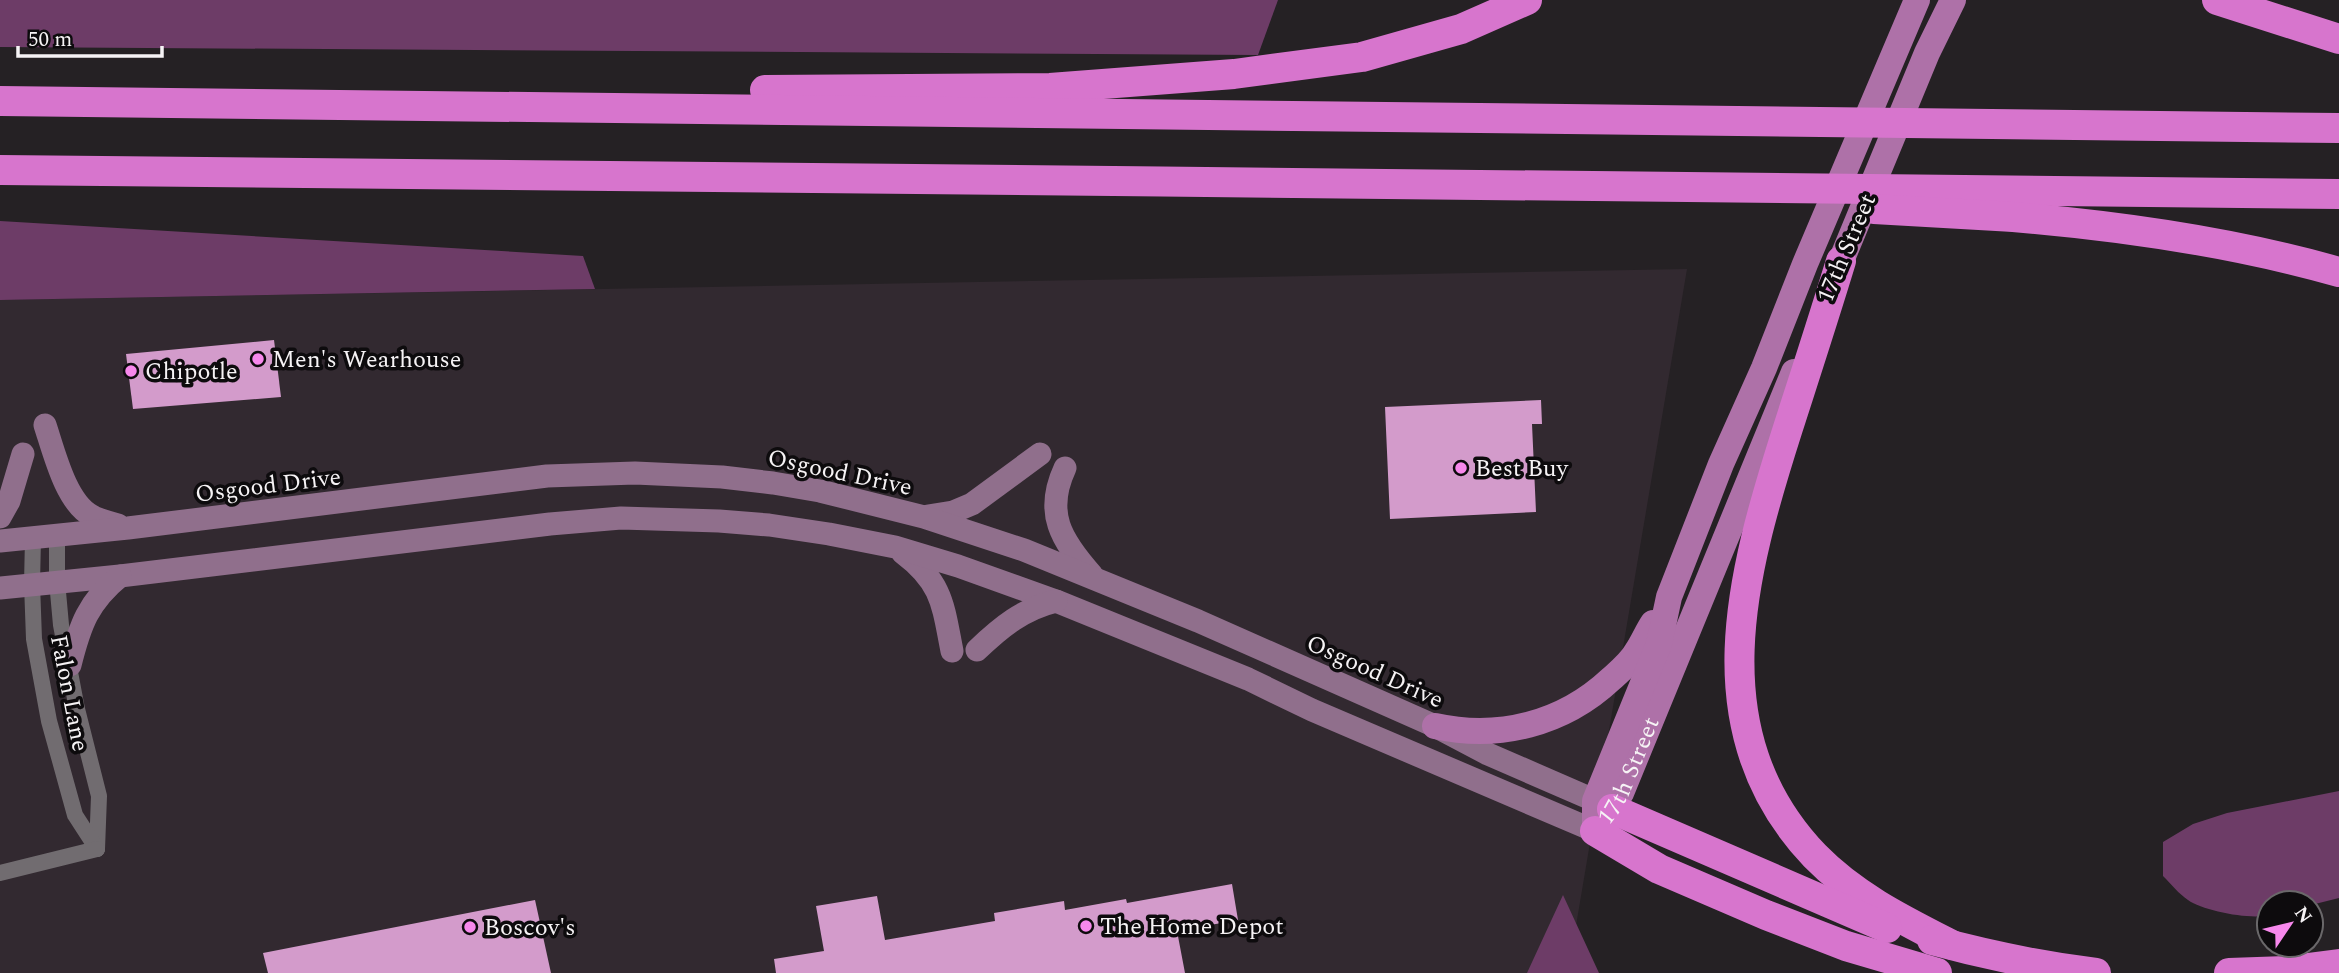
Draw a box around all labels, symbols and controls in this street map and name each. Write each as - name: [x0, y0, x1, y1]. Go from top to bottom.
- scale bar: [18, 14, 161, 58]
- text: 50 m: [28, 24, 72, 56]
- street label: 17th Street: [1808, 188, 1886, 309]
- place label: Men's Wearhouse: [272, 342, 461, 378]
- marker: Men's Wearhouse: [250, 351, 266, 367]
- place label: Chipotle: [145, 354, 238, 390]
- marker: Chipotle: [123, 363, 139, 379]
- street label: Osgood Drive: [764, 440, 915, 506]
- place label: Best Buy: [1475, 451, 1570, 487]
- street label: Osgood Drive: [193, 459, 343, 513]
- marker: Best Buy: [1453, 460, 1469, 476]
- street label: Osgood Drive: [1300, 626, 1449, 718]
- street label: Falon Lane: [40, 632, 98, 755]
- street label: 17th Street: [1589, 711, 1669, 833]
- north arrow: [2255, 889, 2325, 959]
- text: N: [2286, 900, 2319, 930]
- place label: The Home Depot: [1100, 909, 1284, 945]
- place label: Boscov's: [484, 910, 576, 946]
- marker: The Home Depot: [1078, 918, 1094, 934]
- marker: Boscov's: [462, 919, 478, 935]

